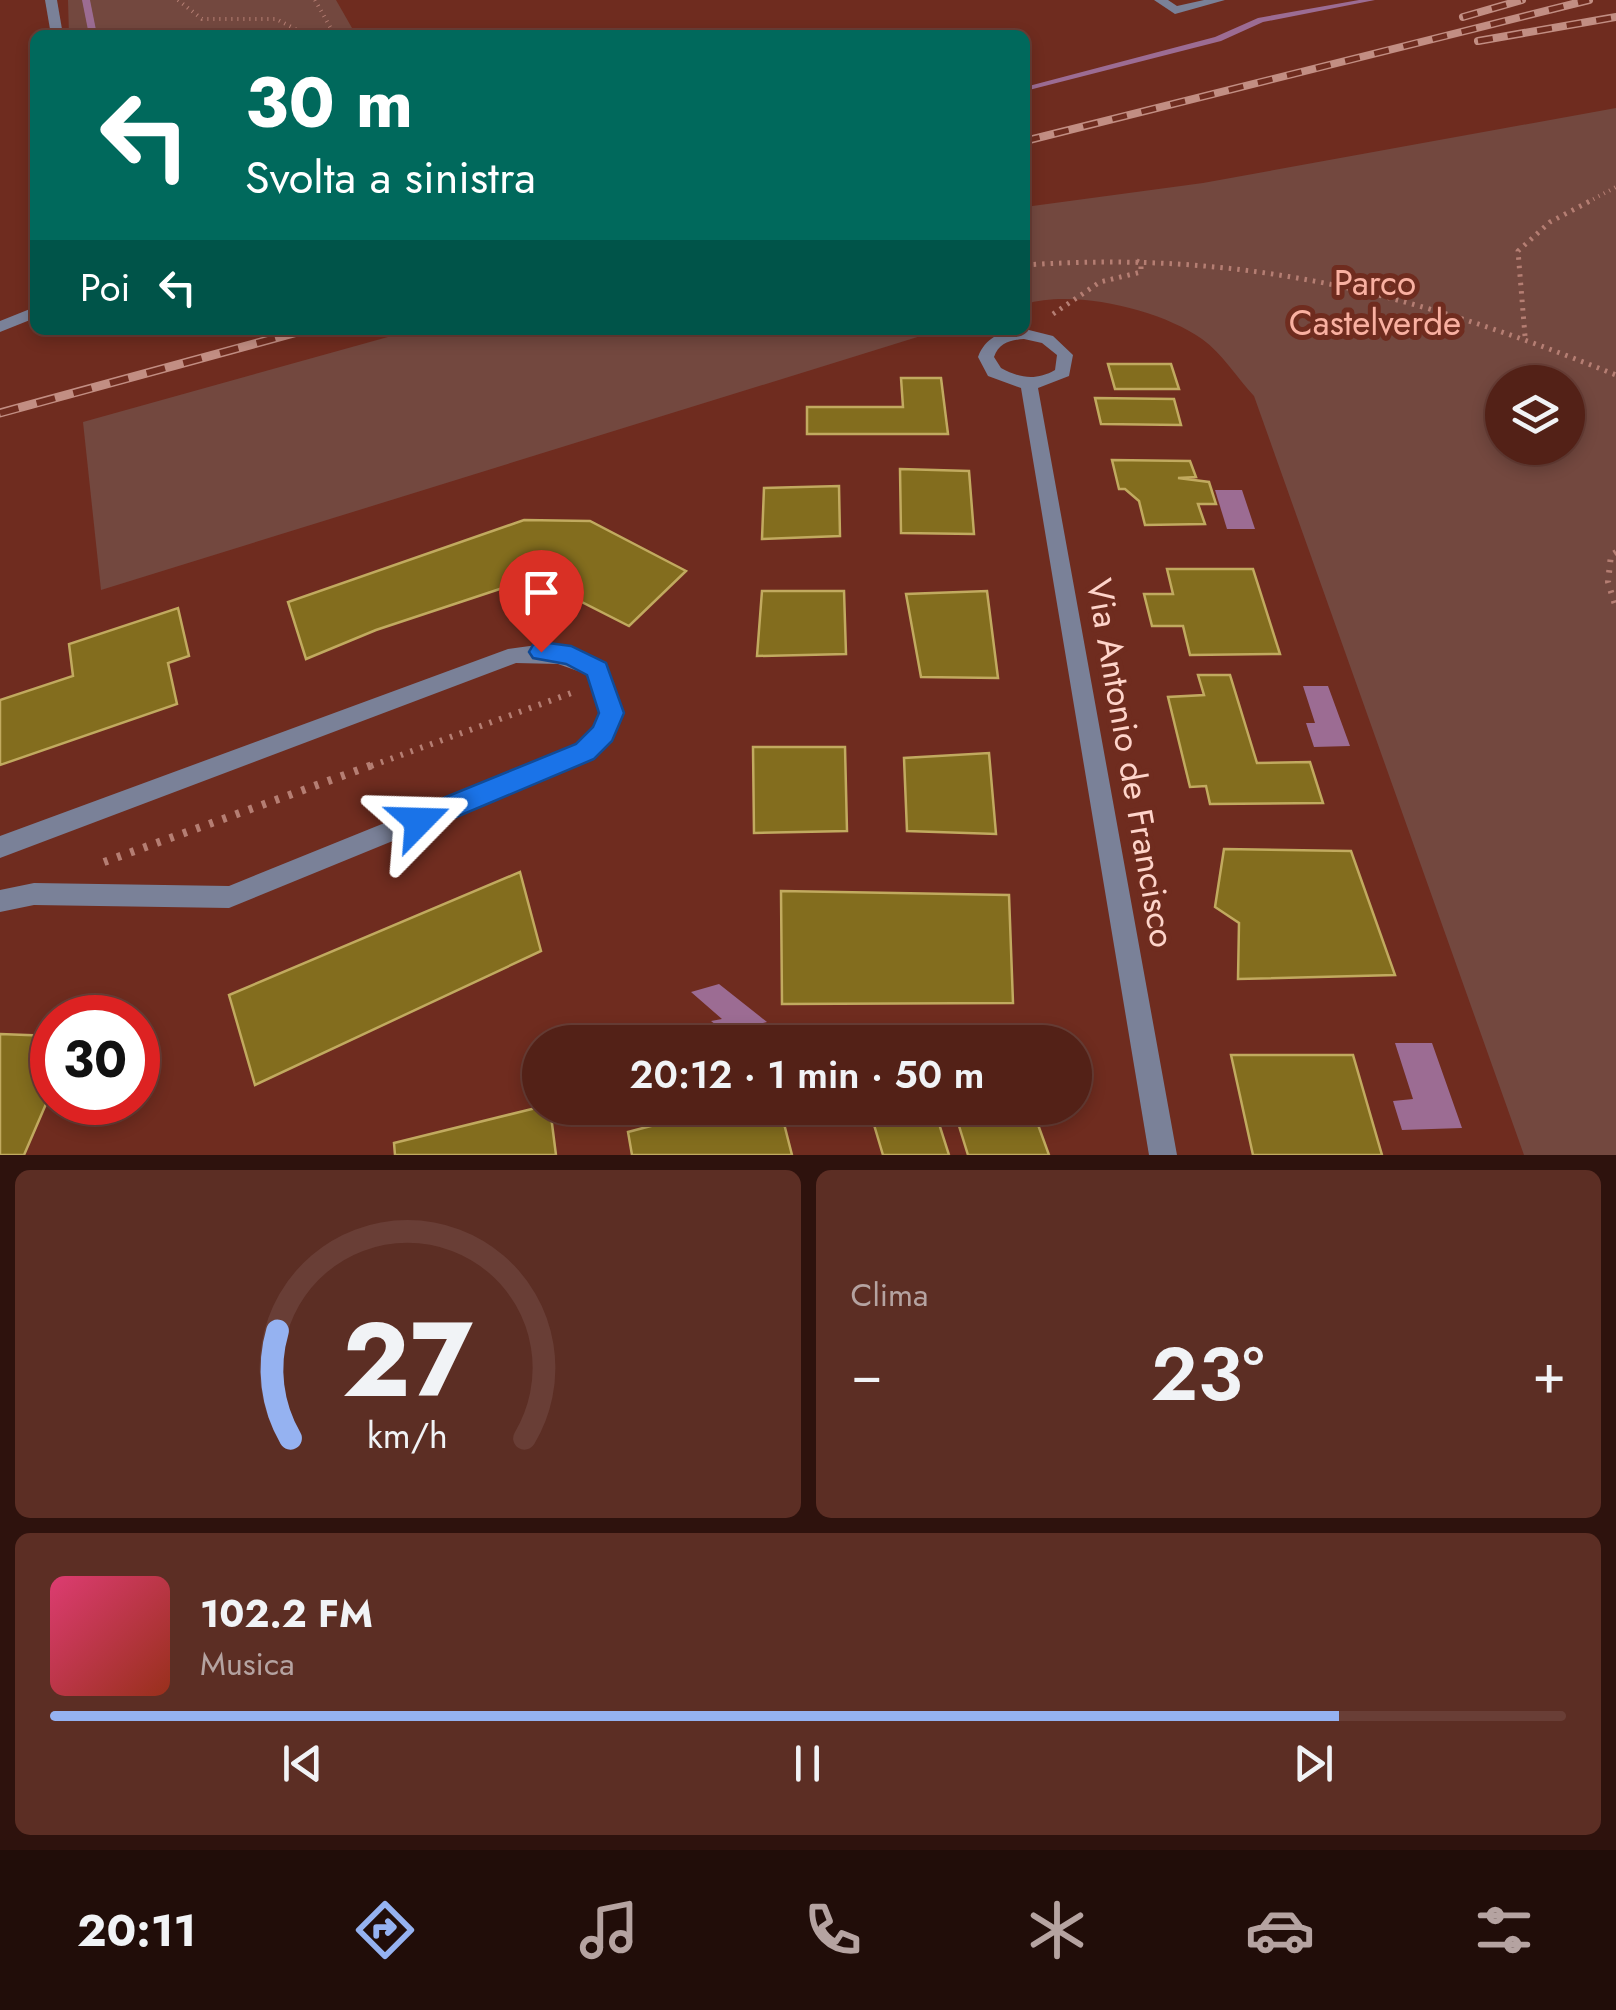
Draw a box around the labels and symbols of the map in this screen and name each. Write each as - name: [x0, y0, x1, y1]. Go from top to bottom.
- park label: Parco Castelverde: [1289, 258, 1461, 348]
- pin: [499, 550, 584, 653]
- street label: Via Antonio de Francisco: [1074, 575, 1188, 951]
- position arrow: [367, 769, 471, 873]
- speed limit sign: 30: [30, 995, 160, 1125]

